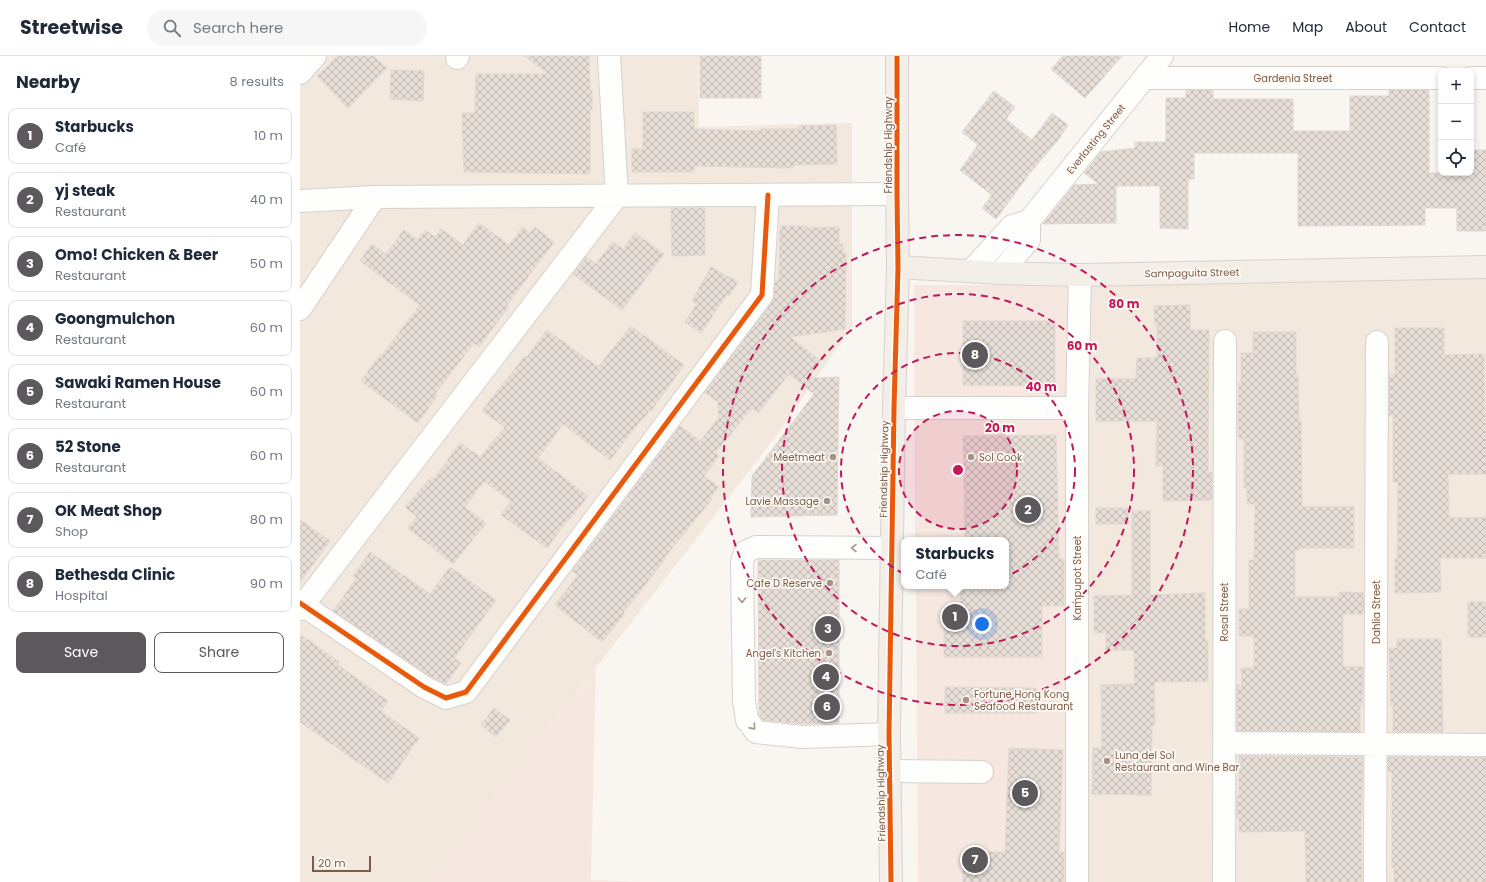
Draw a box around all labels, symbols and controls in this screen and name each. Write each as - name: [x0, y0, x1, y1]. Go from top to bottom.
- search box: [147, 10, 427, 46]
- text: Streetwise: [20, 14, 123, 41]
- icon: search: [161, 17, 183, 39]
- text: Search here: [193, 17, 283, 38]
- text: Home: [1228, 17, 1270, 37]
- text: Map: [1292, 17, 1323, 37]
- text: About: [1345, 17, 1387, 37]
- text: Contact: [1409, 17, 1466, 37]
- map controls: [1438, 68, 1474, 176]
- button: +: [1438, 68, 1474, 104]
- text: Nearby: [16, 70, 80, 94]
- street label: Gardenia Street: [1254, 71, 1333, 86]
- text: 8 results: [230, 72, 284, 91]
- street label: Friendship Highway: [881, 96, 896, 194]
- street label: Everlasting Street: [1063, 100, 1129, 177]
- button: −: [1438, 104, 1474, 140]
- text: Starbucks: [55, 116, 134, 137]
- text: 1: [28, 126, 32, 145]
- text: 10 m: [254, 126, 283, 145]
- text: Café: [55, 138, 86, 157]
- button: locate: [1438, 140, 1474, 176]
- text: yj steak: [55, 180, 115, 201]
- text: 2: [26, 190, 34, 209]
- text: 40 m: [250, 190, 283, 209]
- text: Restaurant: [55, 202, 126, 221]
- text: Omo! Chicken & Beer: [55, 244, 218, 265]
- text: 3: [26, 254, 34, 273]
- text: 50 m: [250, 254, 283, 273]
- street label: Sampaguita Street: [1145, 265, 1240, 281]
- text: Restaurant: [55, 266, 126, 285]
- text: 80 m: [1109, 295, 1140, 312]
- text: Goongmulchon: [55, 308, 175, 329]
- text: 4: [26, 318, 34, 337]
- text: 60 m: [250, 318, 283, 337]
- text: Restaurant: [55, 330, 126, 349]
- text: 60 m: [1067, 337, 1098, 354]
- pin: 8: [962, 340, 988, 370]
- text: Sawaki Ramen House: [55, 372, 221, 393]
- text: 40 m: [1025, 378, 1057, 395]
- text: 5: [26, 382, 34, 401]
- text: 60 m: [250, 382, 283, 401]
- text: Restaurant: [55, 394, 126, 413]
- text: 20 m: [985, 419, 1015, 436]
- street label: Friendship Highway: [876, 420, 892, 518]
- text: 52 Stone: [55, 436, 121, 457]
- text: 6: [26, 446, 34, 465]
- text: 60 m: [250, 446, 283, 465]
- place label: Meetmeat: [773, 450, 825, 465]
- place label: Sol Cook: [979, 450, 1023, 465]
- marker: Meetmeat: [828, 452, 838, 462]
- marker: Sol Cook: [966, 452, 976, 462]
- text: Restaurant: [55, 458, 126, 477]
- centre of rings: [951, 463, 965, 477]
- place label: Lavie Massage: [745, 494, 819, 509]
- pin: 2: [1015, 495, 1041, 525]
- marker: Lavie Massage: [822, 496, 832, 506]
- text: OK Meat Shop: [55, 500, 162, 521]
- text: 7: [27, 510, 33, 529]
- text: 80 m: [250, 510, 283, 529]
- text: Shop: [55, 522, 88, 541]
- street label: Kampupot Street: [1070, 535, 1085, 620]
- popup: [901, 537, 1009, 589]
- text: Starbucks: [916, 543, 994, 564]
- one-way arrow: [851, 544, 857, 552]
- text: Bethesda Clinic: [55, 564, 175, 585]
- text: Café: [916, 565, 947, 584]
- text: 8: [26, 574, 34, 593]
- text: 90 m: [250, 574, 283, 593]
- place label: Cafe D Reserve: [746, 576, 822, 591]
- marker: Cafe D Reserve: [825, 578, 835, 588]
- street label: Dahlia Street: [1369, 580, 1384, 644]
- street label: Rosal Street: [1217, 582, 1232, 641]
- text: Hospital: [55, 586, 108, 605]
- one-way arrow: [738, 597, 746, 603]
- pin: 1: [942, 602, 968, 632]
- pin: 3: [815, 614, 841, 644]
- your location: [972, 614, 992, 634]
- button: Save: [16, 632, 146, 673]
- button: Share: [154, 632, 284, 673]
- place label: Angel's Kitchen: [746, 646, 821, 661]
- marker: Angel's Kitchen: [824, 648, 834, 658]
- pin: 4: [813, 662, 839, 692]
- place label: Fortune Hong Kong Seafood Restaurant: [974, 687, 1074, 714]
- pin: 6: [814, 692, 840, 722]
- marker: Fortune Hong Kong Seafood Restaurant: [961, 695, 971, 705]
- one-way arrow: [748, 722, 755, 730]
- street label: Friendship Highway: [873, 744, 889, 842]
- place label: Luna del Sol Restaurant and Wine Bar: [1115, 748, 1239, 775]
- marker: Luna del Sol Restaurant and Wine Bar: [1102, 756, 1112, 766]
- pin: 5: [1012, 778, 1038, 808]
- pin: 7: [962, 845, 988, 875]
- scale bar: [312, 854, 371, 873]
- text: 20 m: [318, 855, 346, 871]

